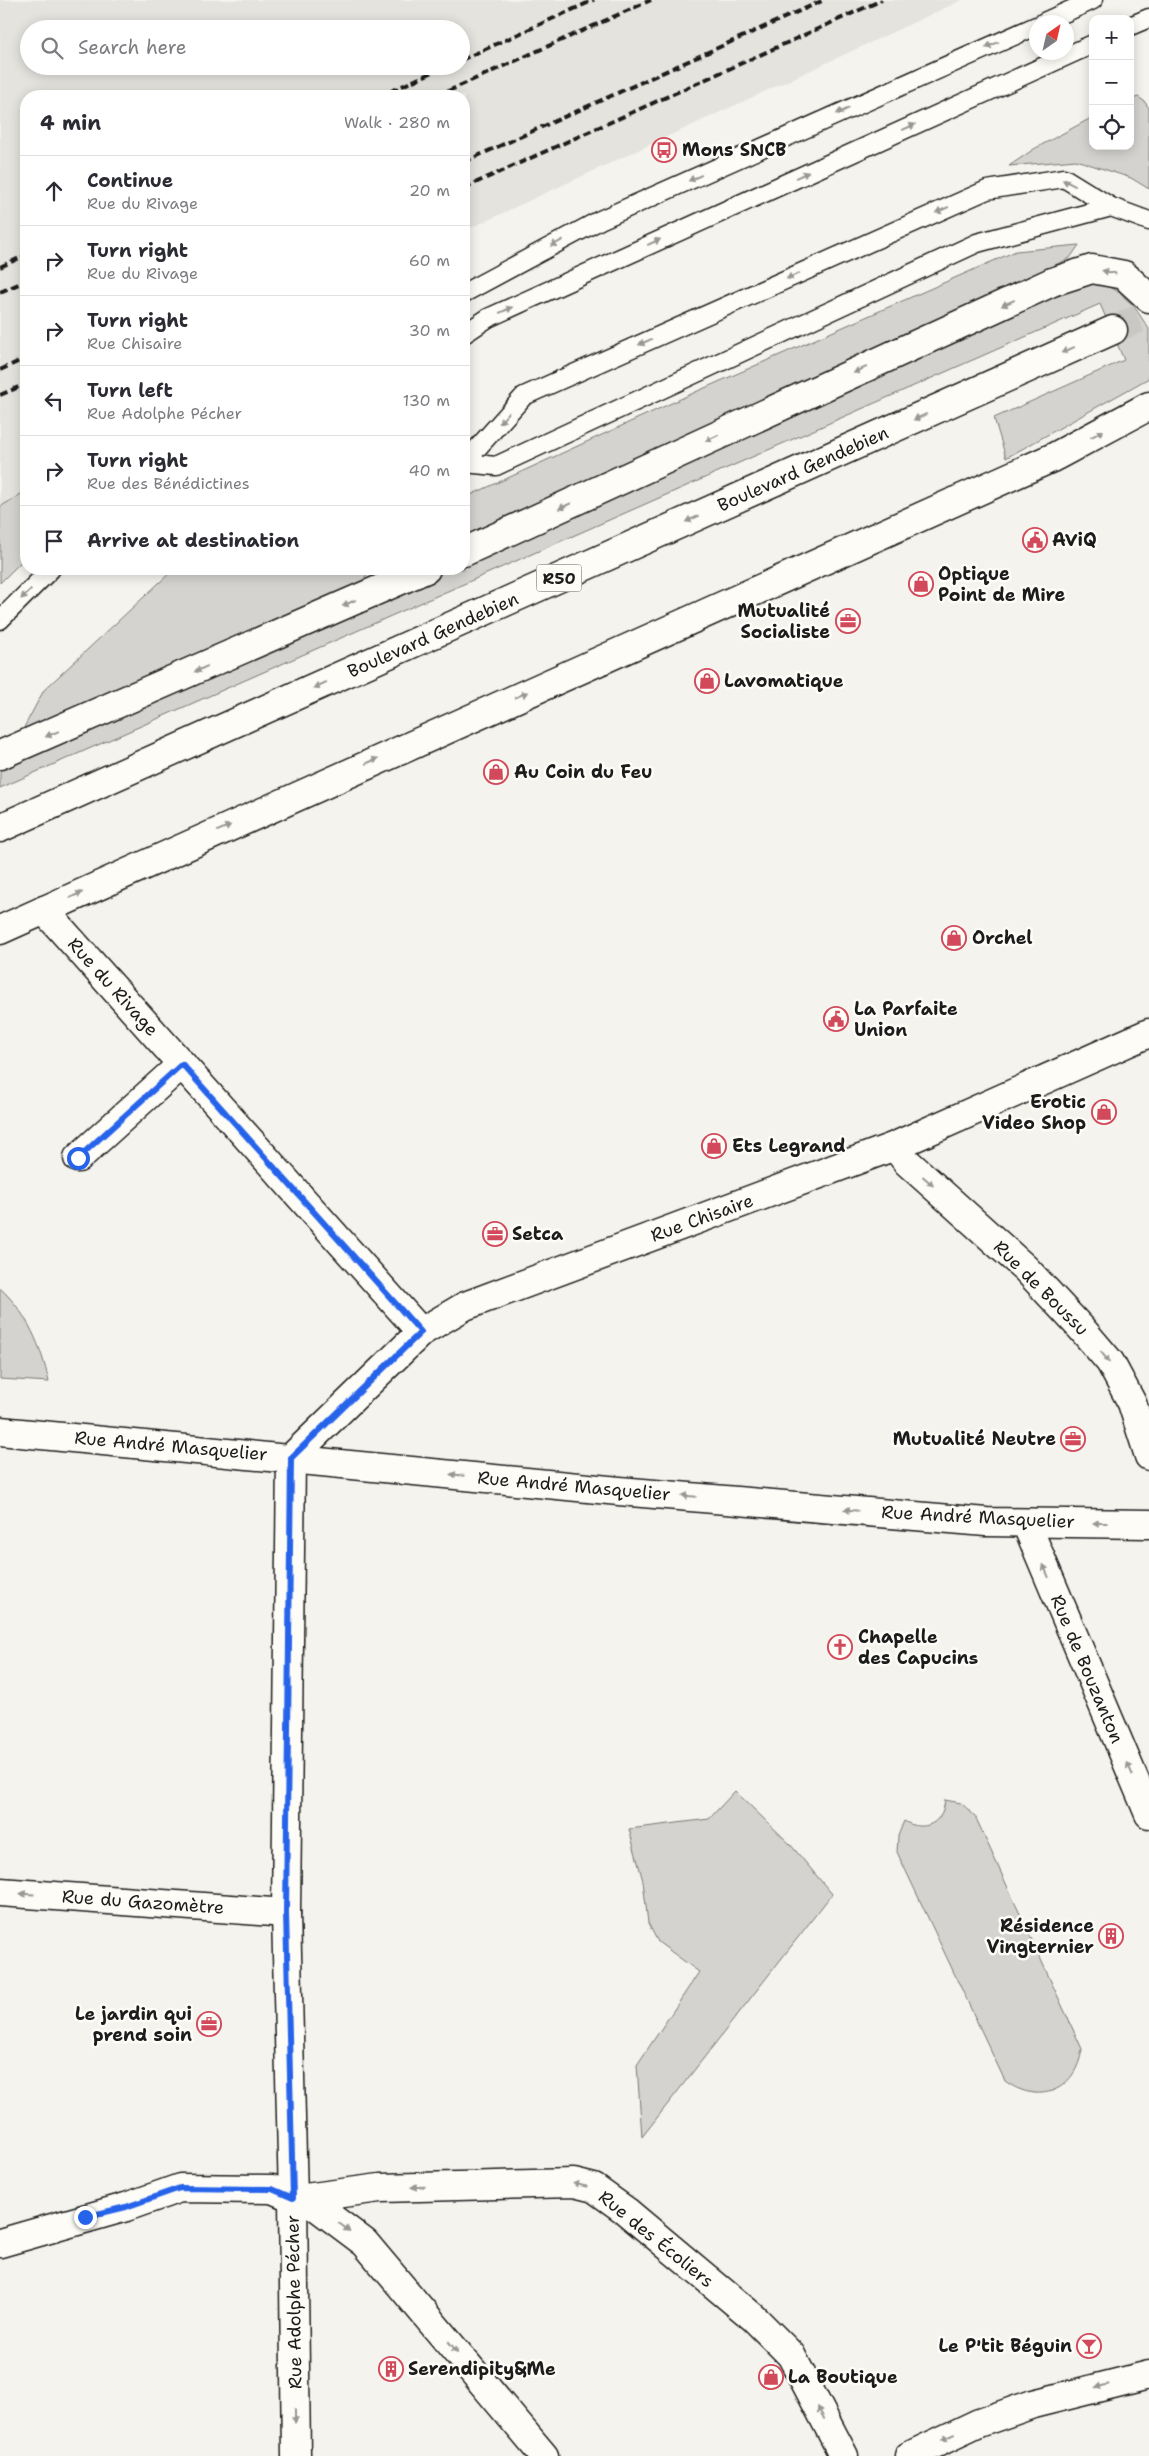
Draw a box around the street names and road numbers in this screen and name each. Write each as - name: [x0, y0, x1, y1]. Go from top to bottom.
- street label: Boulevard Gendebien: [714, 420, 892, 518]
- road number: R50: [536, 564, 582, 592]
- street label: Boulevard Gendebien: [344, 586, 522, 684]
- street label: Rue du Rivage: [62, 933, 164, 1041]
- street label: Rue Chisaire: [647, 1188, 757, 1248]
- street label: Rue de Boussu: [988, 1235, 1094, 1341]
- street label: Rue André Masquelier: [73, 1426, 269, 1466]
- street label: Rue André Masquelier: [476, 1466, 672, 1506]
- street label: Rue André Masquelier: [881, 1500, 1075, 1534]
- street label: Rue de Bouzanton: [1045, 1591, 1129, 1747]
- street label: Rue du Gazomètre: [61, 1884, 225, 1920]
- street label: Rue des Écoliers: [593, 2185, 719, 2293]
- street label: Rue Adolphe Pécher: [280, 2215, 308, 2389]

